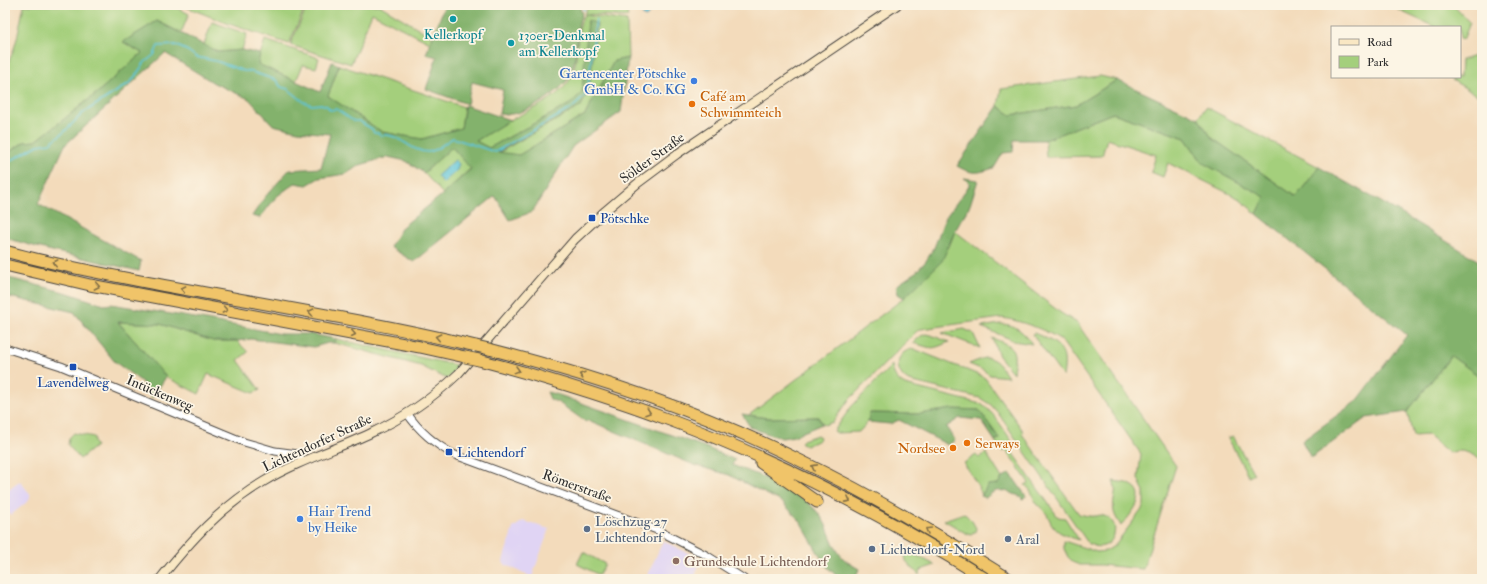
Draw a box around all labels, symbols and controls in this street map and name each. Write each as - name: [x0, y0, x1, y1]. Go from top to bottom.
- marker: Kellerkopf: [448, 14, 458, 24]
- place label: Kellerkopf: [424, 26, 485, 44]
- legend: [1331, 26, 1461, 78]
- place label: 130er-Denkmal am Kellerkopf: [519, 27, 605, 61]
- text: Road: [1367, 35, 1392, 50]
- marker: 130er-Denkmal am Kellerkopf: [506, 38, 516, 48]
- text: Park: [1367, 55, 1389, 70]
- place label: Gartencenter Pötschke GmbH & Co. KG: [559, 65, 686, 98]
- marker: Gartencenter Pötschke GmbH & Co. KG: [689, 76, 699, 86]
- place label: Café am Schwimmteich: [700, 88, 782, 121]
- marker: Café am Schwimmteich: [687, 99, 697, 109]
- street label: Sölder Straße: [616, 129, 688, 187]
- place label: Pötschke: [600, 210, 649, 227]
- marker: Pötschke: [587, 213, 597, 223]
- one-way arrow: [52, 259, 59, 267]
- one-way arrow: [94, 282, 101, 290]
- one-way arrow: [180, 285, 186, 294]
- one-way arrow: [222, 306, 228, 314]
- one-way arrow: [308, 308, 314, 317]
- one-way arrow: [350, 329, 356, 338]
- one-way arrow: [435, 333, 441, 342]
- marker: Lavendelweg: [68, 362, 78, 372]
- one-way arrow: [514, 366, 520, 374]
- street label: Intückenweg: [124, 371, 197, 415]
- one-way arrow: [579, 371, 586, 380]
- place label: Lavendelweg: [37, 374, 110, 391]
- one-way arrow: [644, 407, 651, 416]
- street label: Lichtendorfer Straße: [260, 410, 374, 476]
- place label: Serways: [975, 435, 1019, 453]
- marker: Serways: [962, 438, 972, 448]
- place label: Nordsee: [898, 440, 945, 457]
- marker: Nordsee: [948, 443, 958, 453]
- place label: Lichtendorf: [457, 444, 527, 461]
- marker: Lichtendorf: [444, 447, 454, 457]
- one-way arrow: [811, 465, 818, 472]
- street label: Römerstraße: [540, 466, 614, 506]
- one-way arrow: [844, 496, 851, 503]
- place label: Hair Trend by Heike: [308, 503, 371, 537]
- place label: Löschzug 27 Lichtendorf: [595, 513, 668, 546]
- marker: Hair Trend by Heike: [295, 514, 305, 524]
- marker: Löschzug 27 Lichtendorf: [582, 524, 592, 534]
- one-way arrow: [925, 527, 932, 534]
- place label: Aral: [1015, 531, 1040, 548]
- marker: Aral: [1003, 534, 1013, 544]
- place label: Lichtendorf-Nord: [880, 541, 985, 558]
- marker: Lichtendorf-Nord: [867, 544, 877, 554]
- place label: Grundschule Lichtendorf: [684, 553, 830, 570]
- marker: Grundschule Lichtendorf: [671, 556, 681, 566]

